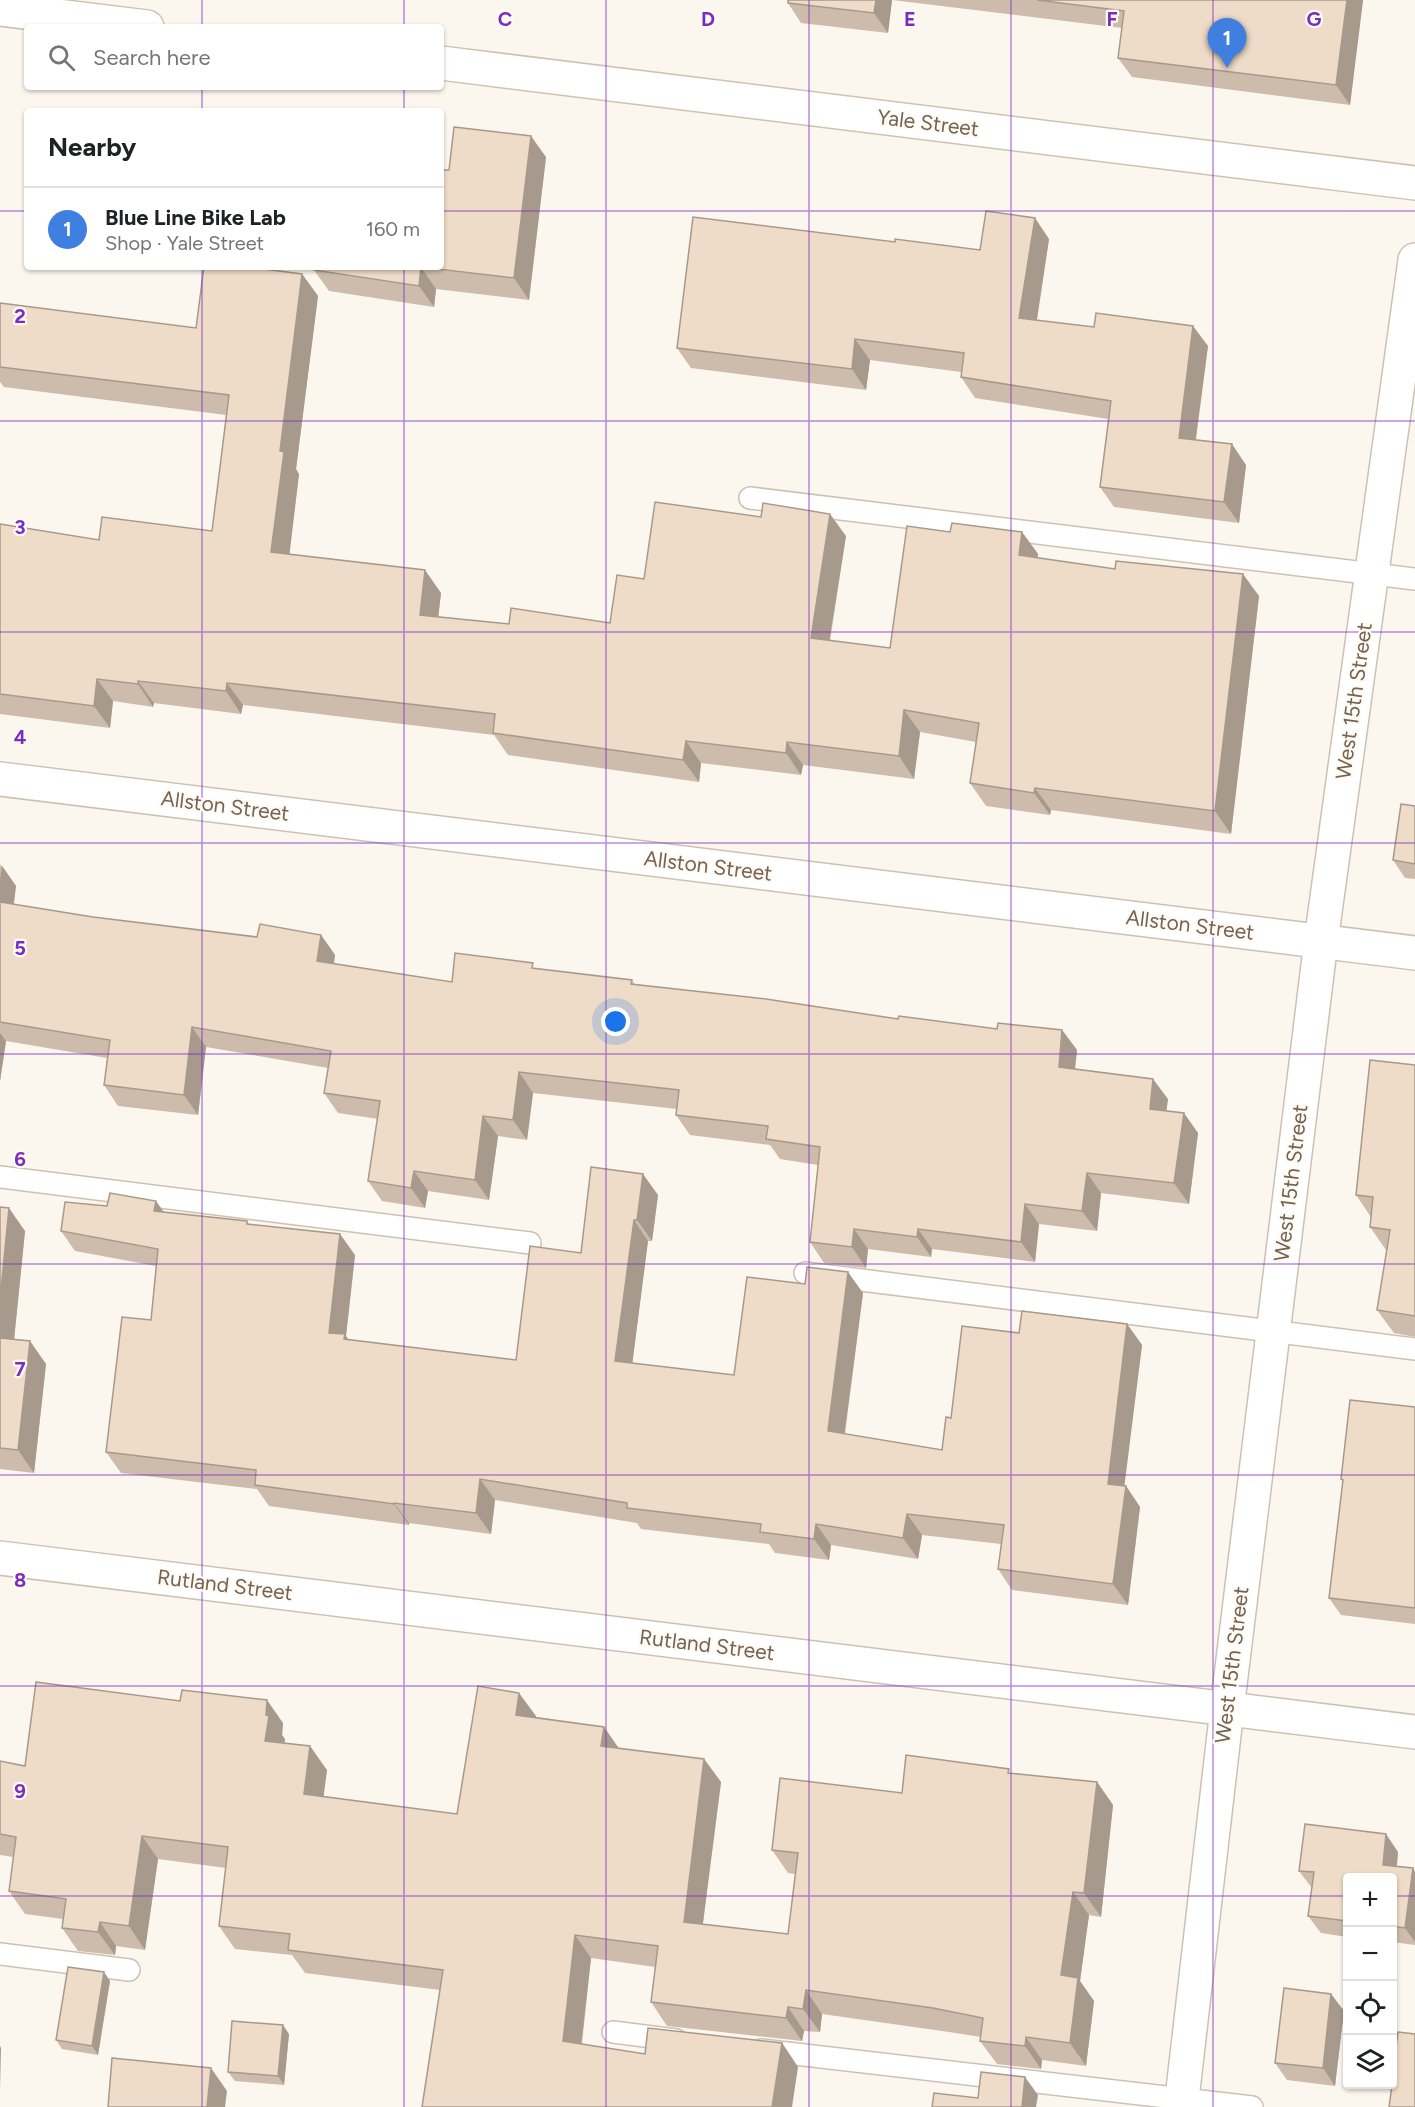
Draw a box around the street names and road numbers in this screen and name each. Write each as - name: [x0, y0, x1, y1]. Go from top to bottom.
- street label: Yale Street: [876, 104, 980, 141]
- street label: West 15th Street: [1330, 621, 1377, 781]
- street label: Allston Street: [160, 785, 291, 826]
- street label: Allston Street: [643, 845, 774, 886]
- street label: Allston Street: [1125, 904, 1256, 945]
- street label: West 15th Street: [1268, 1103, 1313, 1263]
- street label: Rutland Street: [156, 1564, 294, 1605]
- street label: West 15th Street: [1209, 1585, 1254, 1745]
- street label: Rutland Street: [638, 1624, 776, 1665]

